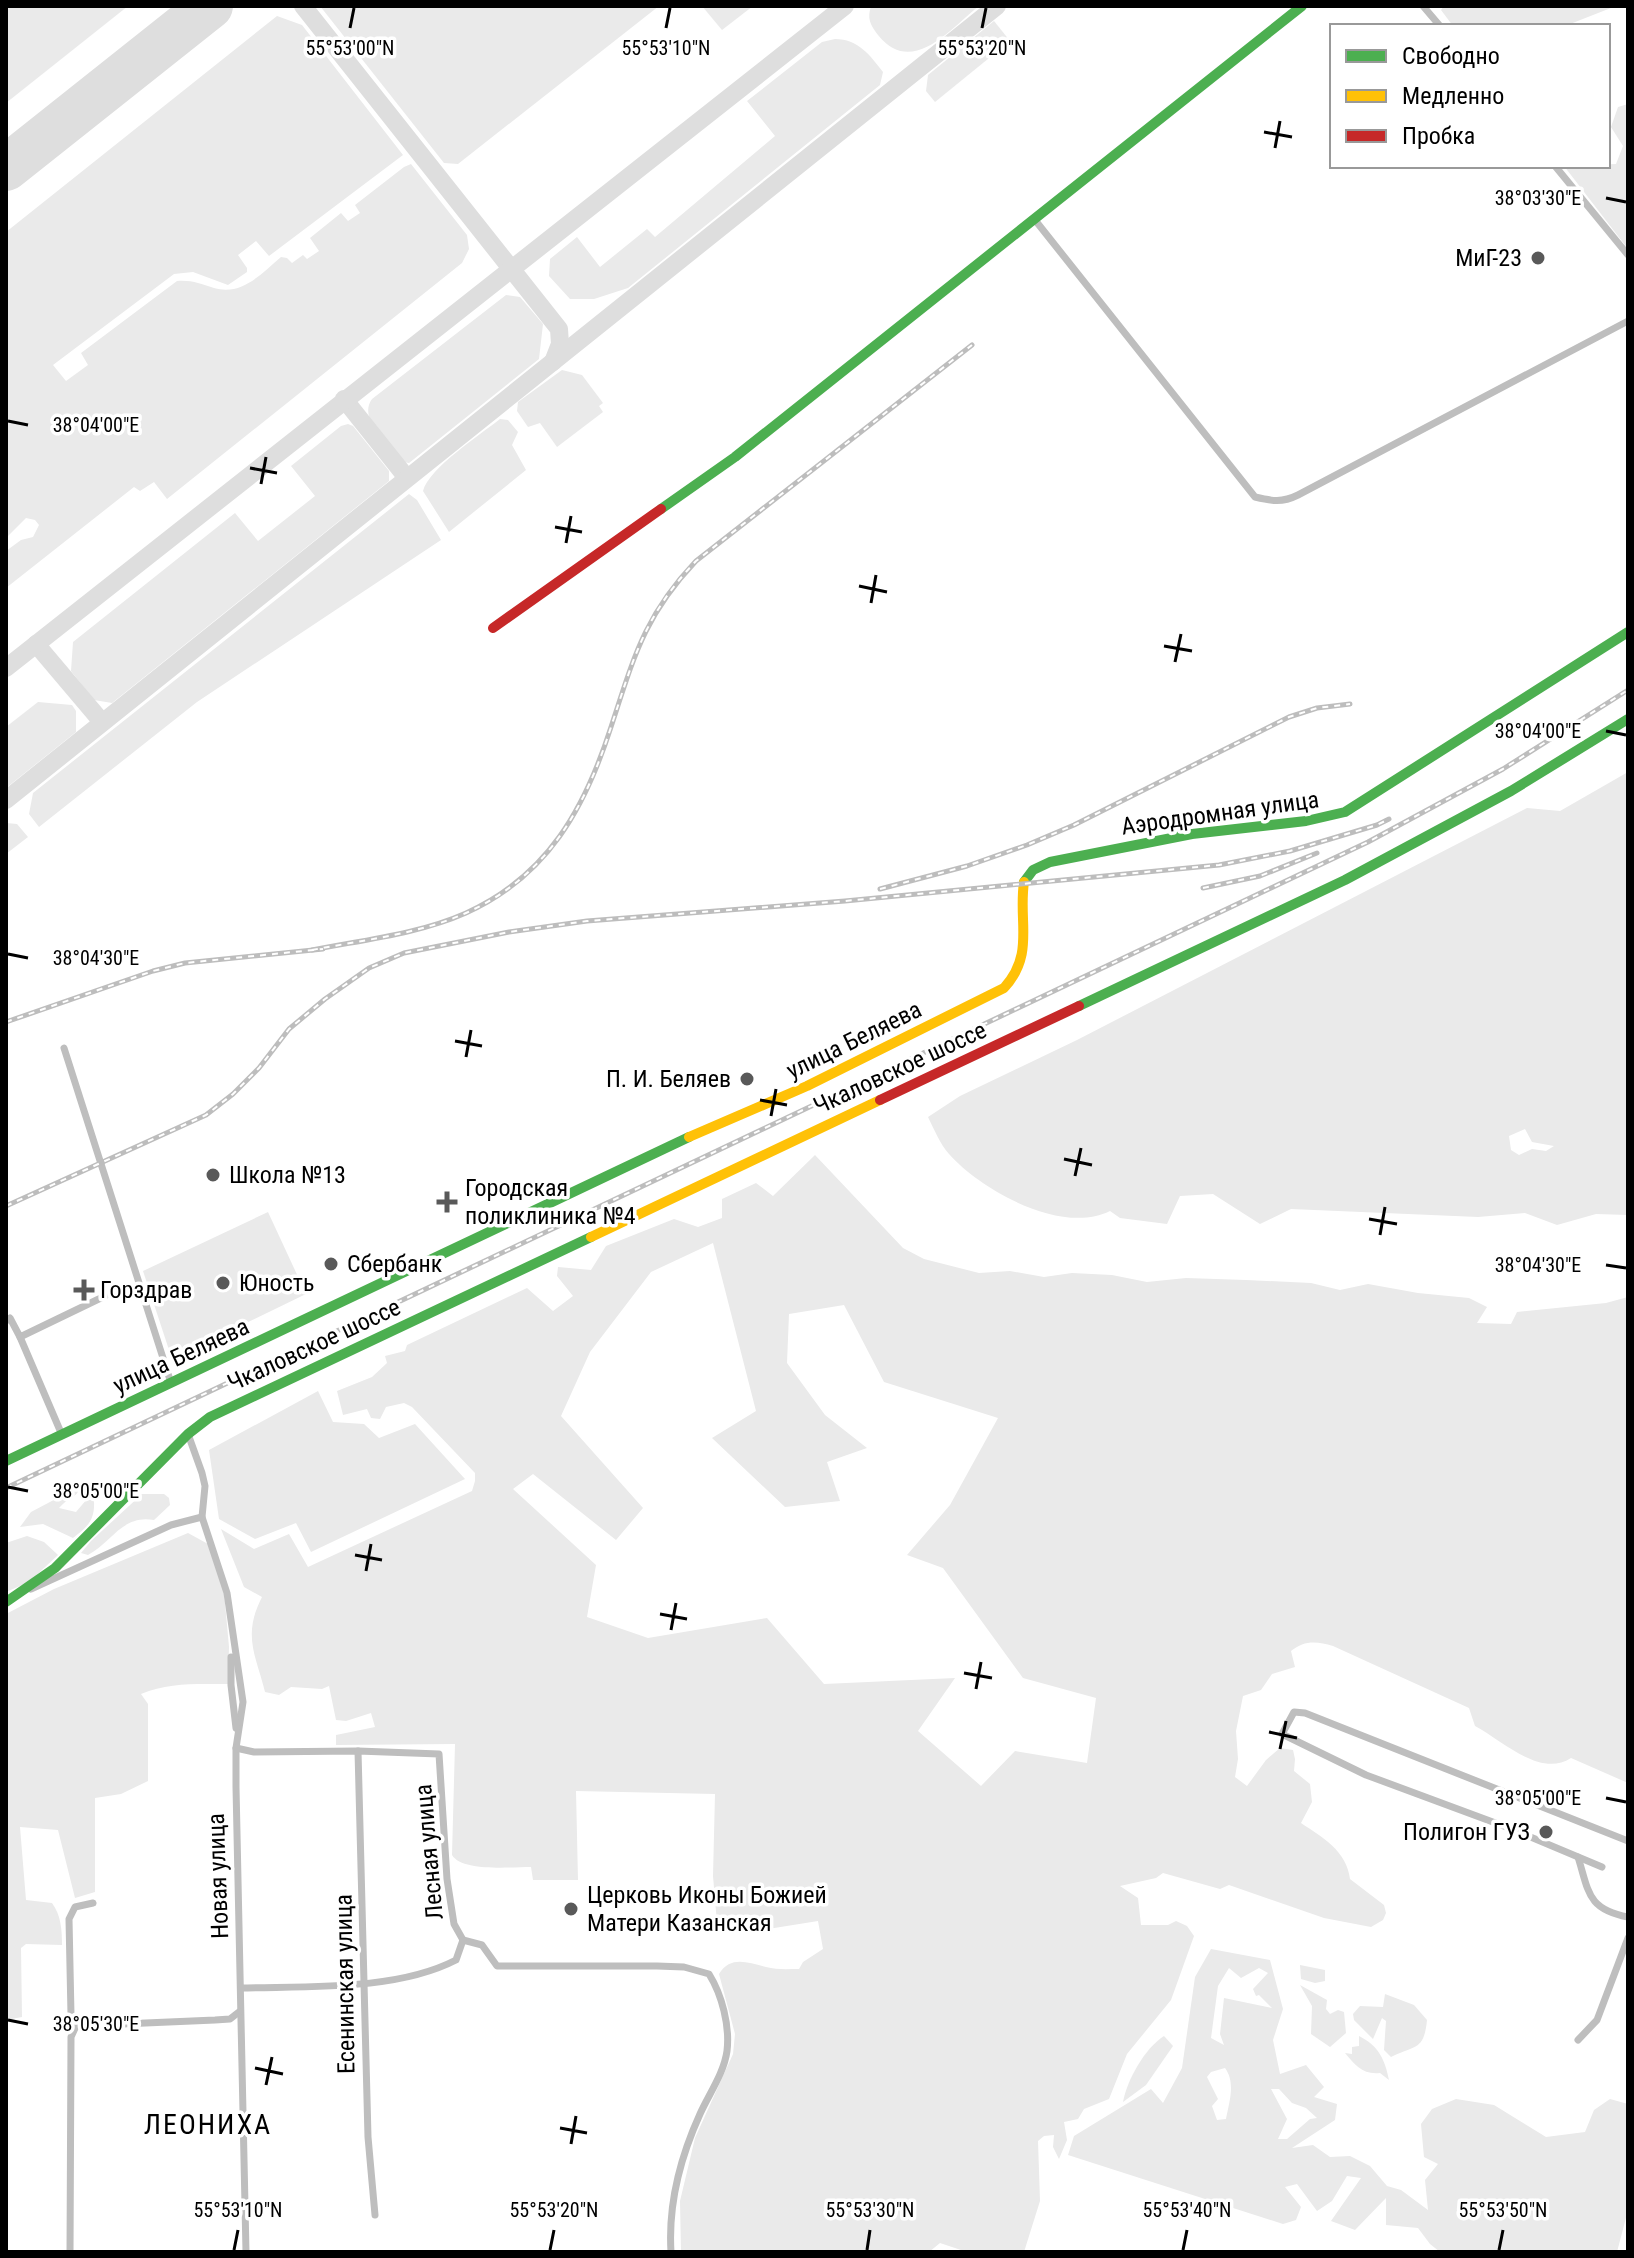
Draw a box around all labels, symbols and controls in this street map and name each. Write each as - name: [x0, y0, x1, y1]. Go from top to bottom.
- legend: [1330, 24, 1610, 168]
- text: 55°53'00"N: [305, 36, 395, 60]
- text: 55°53'10"N: [621, 36, 711, 60]
- text: 55°53'20"N: [937, 36, 1027, 60]
- text: Свободно: [1402, 42, 1500, 70]
- text: Медленно: [1402, 82, 1504, 110]
- text: Пробка: [1402, 122, 1475, 150]
- text: 38°03'30"E: [1495, 186, 1581, 210]
- place label: МиГ-23: [1455, 244, 1522, 272]
- marker: МиГ-23: [1529, 249, 1547, 267]
- text: 38°04'00"E: [53, 413, 139, 437]
- text: 38°04'00"E: [1495, 719, 1581, 743]
- street label: Аэродромная улица: [1119, 785, 1321, 841]
- text: 38°04'30"E: [53, 946, 139, 970]
- street label: улица Беляева: [782, 995, 926, 1085]
- street label: Чкаловское шоссе: [809, 1016, 991, 1120]
- place label: П. И. Беляев: [606, 1065, 731, 1093]
- marker: П. И. Беляев: [738, 1070, 756, 1088]
- place label: Школа №13: [229, 1161, 346, 1189]
- marker: Школа №13: [204, 1166, 222, 1184]
- place label: Городская поликлиника №4: [465, 1174, 636, 1230]
- marker: Городская поликлиника №4: [436, 1191, 458, 1213]
- place label: Сбербанк: [347, 1250, 443, 1278]
- text: 38°04'30"E: [1495, 1253, 1581, 1277]
- marker: Сбербанк: [322, 1255, 340, 1273]
- place label: Юность: [239, 1269, 314, 1297]
- marker: Юность: [214, 1274, 232, 1292]
- place label: Горздрав: [100, 1276, 192, 1304]
- marker: Горздрав: [75, 1281, 93, 1299]
- street label: Чкаловское шоссе: [223, 1293, 405, 1397]
- street label: улица Беляева: [109, 1312, 253, 1400]
- text: 38°05'00"E: [53, 1479, 139, 1503]
- street label: Лесная улица: [409, 1783, 449, 1921]
- text: 38°05'00"E: [1495, 1786, 1581, 1810]
- street label: Новая улица: [202, 1813, 234, 1939]
- place label: Полигон ГУЗ: [1403, 1818, 1530, 1846]
- marker: Полигон ГУЗ: [1537, 1823, 1555, 1841]
- place label: Церковь Иконы Божией Матери Казанская: [587, 1881, 827, 1937]
- street label: Есенинская улица: [329, 1894, 361, 2074]
- marker: Церковь Иконы Божией Матери Казанская: [562, 1900, 580, 1918]
- text: 38°05'30"E: [53, 2012, 139, 2036]
- district label: ЛЕОНИХА: [144, 2108, 272, 2141]
- text: 55°53'10"N: [193, 2198, 283, 2222]
- text: 55°53'20"N: [509, 2198, 599, 2222]
- text: 55°53'30"N: [825, 2198, 915, 2222]
- text: 55°53'40"N: [1142, 2198, 1232, 2222]
- text: 55°53'50"N: [1458, 2198, 1548, 2222]

